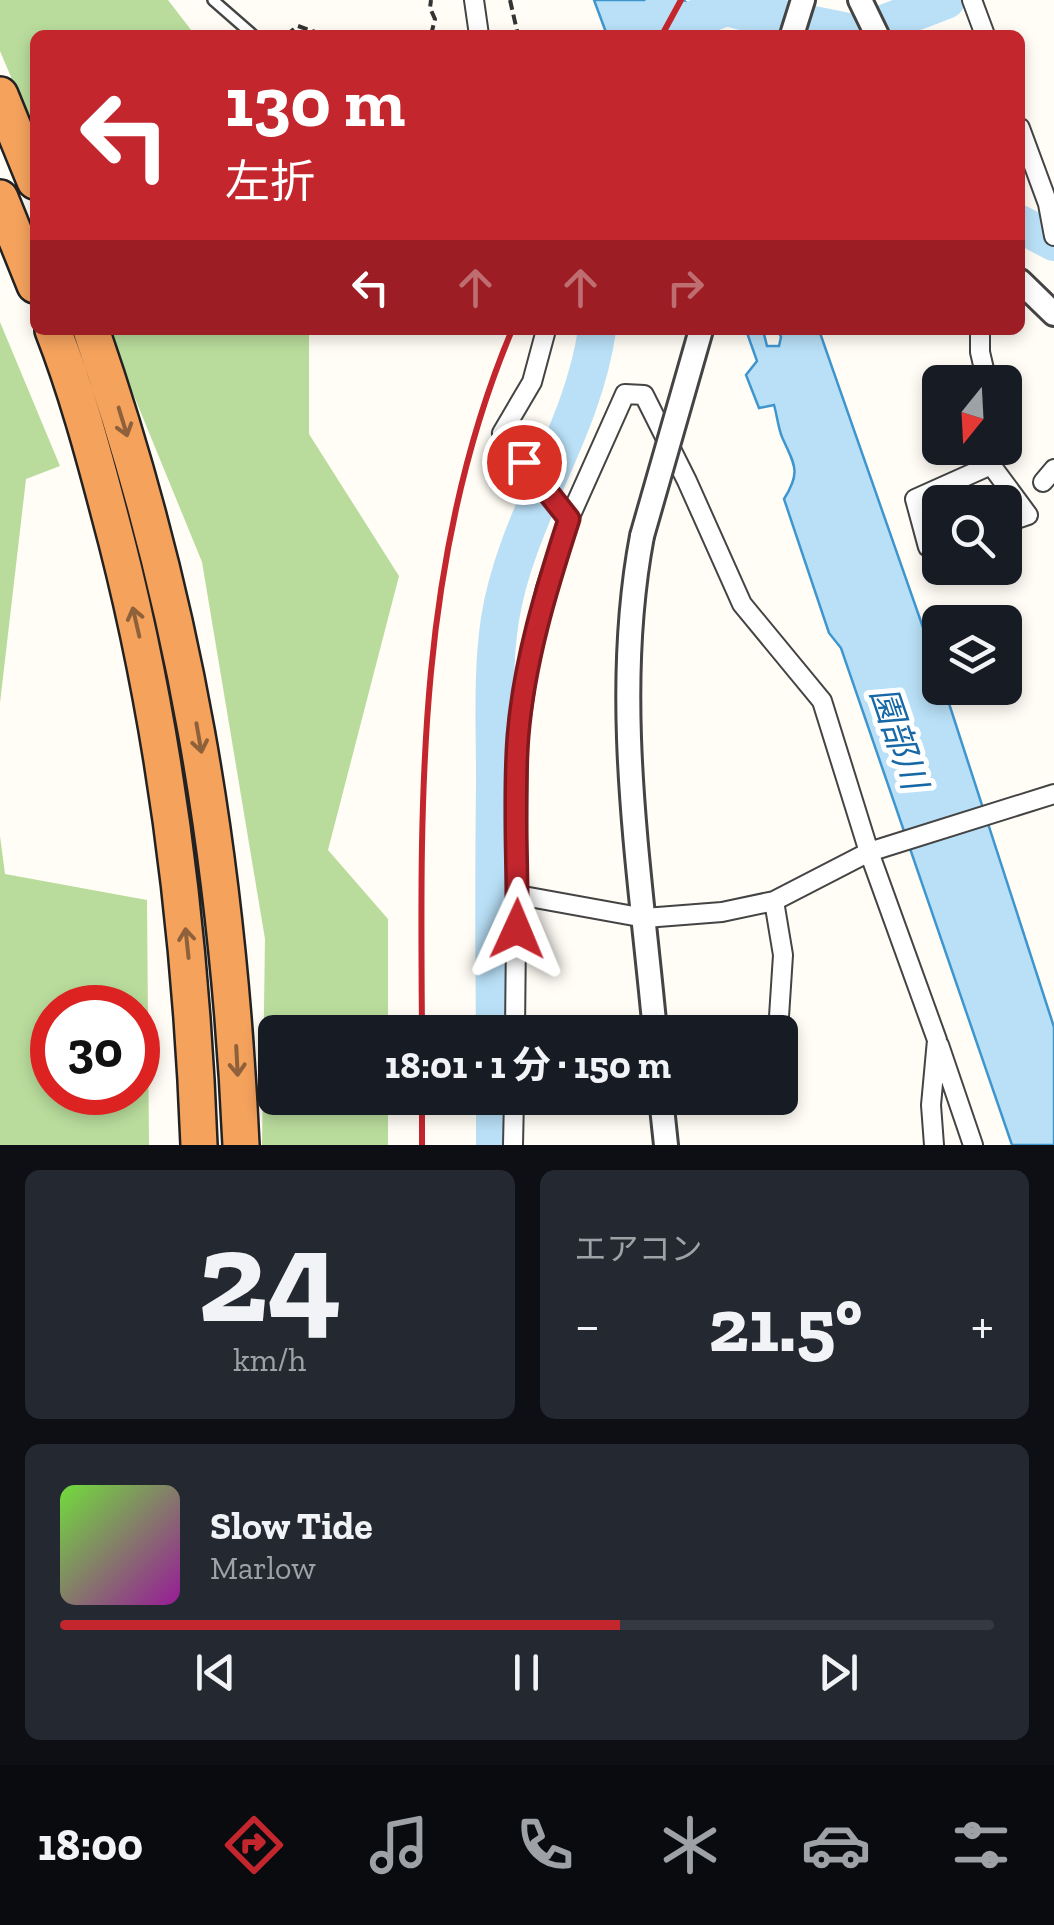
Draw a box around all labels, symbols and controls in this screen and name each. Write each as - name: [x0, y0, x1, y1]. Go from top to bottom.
- text: 130 m: [225, 60, 405, 144]
- icon: left: [60, 70, 190, 200]
- text: 左折: [225, 155, 315, 209]
- icon: left: [343, 260, 398, 315]
- icon: ahead: [448, 260, 503, 315]
- icon: ahead: [553, 260, 608, 315]
- icon: right: [658, 260, 713, 315]
- north arrow: [922, 365, 1022, 465]
- map controls: [922, 365, 1022, 705]
- one-way arrow: [115, 406, 133, 438]
- pin: [482, 420, 567, 505]
- icon: arrive: [497, 435, 552, 490]
- button: search: [922, 485, 1022, 585]
- button: layers: [922, 605, 1022, 705]
- one-way arrow: [126, 607, 144, 639]
- water label: 園部川: [862, 682, 937, 798]
- one-way arrow: [190, 721, 209, 754]
- position arrow: [465, 877, 569, 981]
- one-way arrow: [177, 927, 196, 960]
- speed limit sign: 30: [30, 985, 160, 1115]
- text: 18:01 · 1 分 · 150 m: [385, 1042, 671, 1088]
- one-way arrow: [228, 1044, 247, 1076]
- text: 24: [198, 1198, 342, 1354]
- text: エアコン: [575, 1230, 703, 1268]
- text: 21.5°: [709, 1280, 863, 1370]
- text: −: [575, 1292, 600, 1358]
- text: +: [971, 1292, 994, 1358]
- text: km/h: [233, 1341, 306, 1379]
- text: Slow Tide: [210, 1503, 373, 1549]
- text: Marlow: [210, 1549, 316, 1587]
- icon: previous: [188, 1645, 243, 1700]
- icon: pause: [499, 1645, 554, 1700]
- icon: next: [811, 1645, 866, 1700]
- icon: directions: [219, 1810, 289, 1880]
- icon: music: [364, 1810, 434, 1880]
- icon: phone: [510, 1810, 580, 1880]
- icon: climate: [655, 1810, 725, 1880]
- icon: car: [801, 1810, 871, 1880]
- icon: filters: [946, 1810, 1016, 1880]
- text: 18:00: [38, 1818, 143, 1872]

